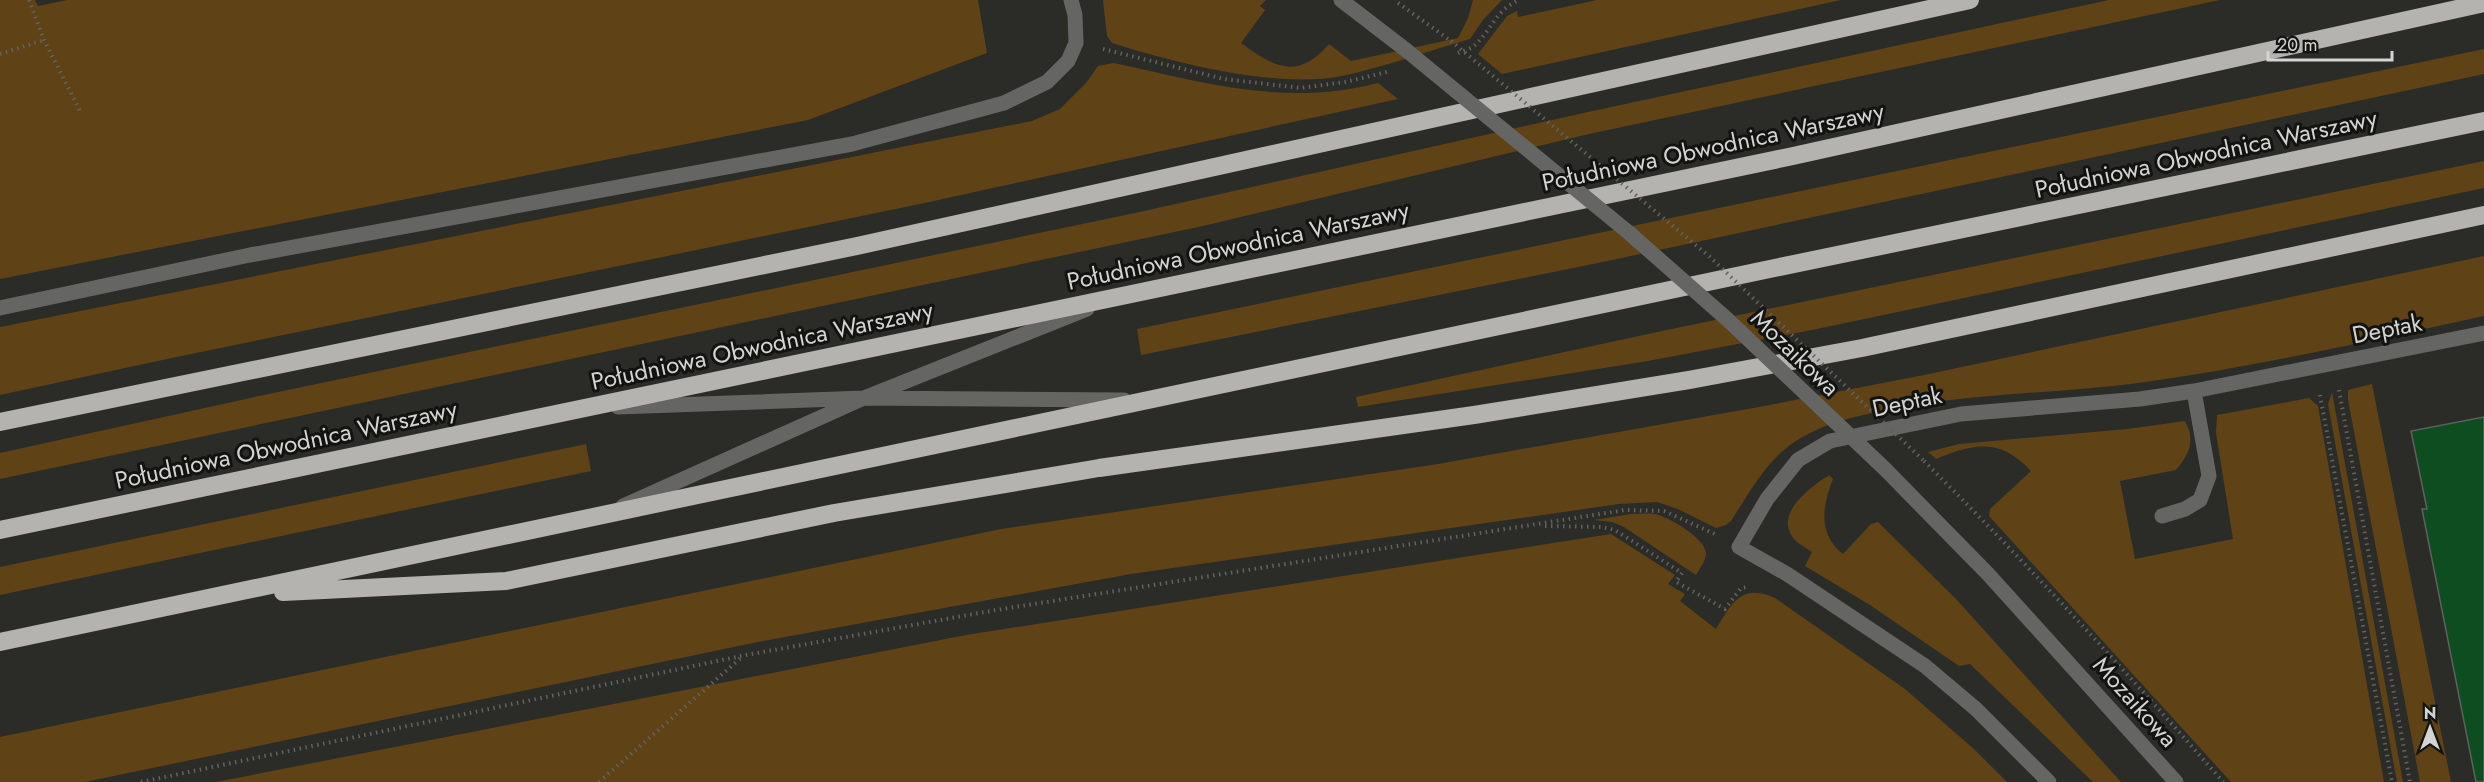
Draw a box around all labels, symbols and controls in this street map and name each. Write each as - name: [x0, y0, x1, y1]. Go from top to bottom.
- scale bar: [2268, 24, 2392, 62]
- text: 20 m: [2277, 32, 2317, 58]
- street label: Południowa Obwodnica Warszawy: [1539, 93, 1888, 200]
- street label: Południowa Obwodnica Warszawy: [2032, 100, 2381, 207]
- street label: Południowa Obwodnica Warszawy: [1064, 192, 1413, 299]
- street label: Południowa Obwodnica Warszawy: [588, 292, 937, 399]
- street label: Mozaikowa: [1743, 301, 1848, 404]
- street label: Deptak: [2349, 305, 2425, 352]
- street label: Deptak: [1869, 377, 1945, 426]
- street label: Południowa Obwodnica Warszawy: [112, 391, 461, 498]
- street label: Mozaikowa: [2085, 648, 2186, 755]
- north arrow: [2400, 698, 2460, 758]
- text: N: [2424, 702, 2436, 725]

